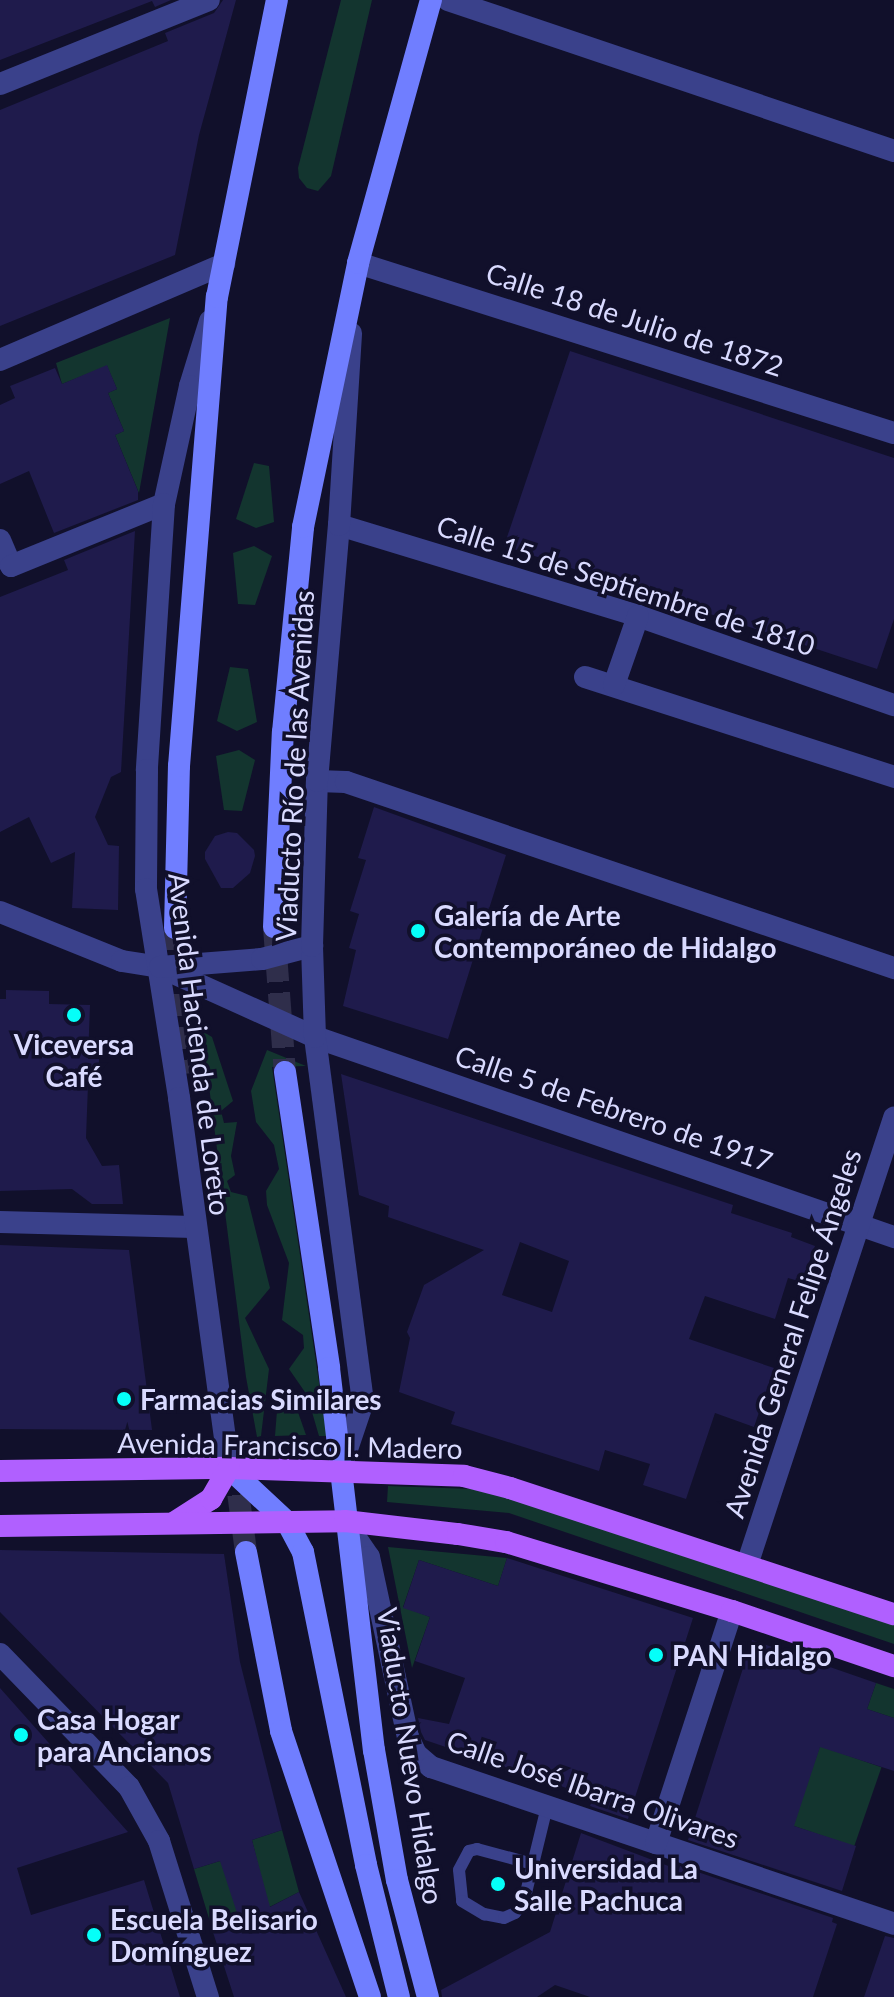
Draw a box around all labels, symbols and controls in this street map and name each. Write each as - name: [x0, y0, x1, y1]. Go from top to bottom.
- street label: Calle 18 de Julio de 1872: [482, 255, 788, 383]
- street label: Calle 15 de Septiembre de 1810: [433, 508, 819, 662]
- street label: Viaducto Río de las Avenidas: [268, 589, 320, 943]
- street label: Avenida Hacienda de Loreto: [162, 871, 238, 1217]
- place label: Galería de Arte Contemporáneo de Hidalgo: [434, 898, 777, 964]
- marker: Galería de Arte Contemporáneo de Hidalgo: [409, 922, 427, 940]
- marker: Viceversa Café: [65, 1006, 83, 1024]
- place label: Viceversa Café: [14, 1027, 134, 1093]
- street label: Calle 5 de Febrero de 1917: [451, 1038, 777, 1178]
- street label: Avenida General Felipe Ángeles: [716, 1144, 868, 1522]
- place label: Farmacias Similares: [140, 1382, 382, 1416]
- marker: Farmacias Similares: [115, 1390, 133, 1408]
- street label: Avenida Francisco I. Madero: [117, 1425, 463, 1465]
- street label: Viaducto Nuevo Hidalgo: [371, 1605, 451, 1907]
- place label: PAN Hidalgo: [672, 1638, 832, 1672]
- marker: PAN Hidalgo: [647, 1646, 665, 1664]
- place label: Casa Hogar para Ancianos: [37, 1702, 213, 1768]
- street label: Calle José Ibarra Olivares: [442, 1723, 744, 1855]
- marker: Casa Hogar para Ancianos: [12, 1726, 30, 1744]
- place label: Universidad La Salle Pachuca: [514, 1851, 698, 1917]
- marker: Universidad La Salle Pachuca: [489, 1875, 507, 1893]
- place label: Escuela Belisario Domínguez: [110, 1902, 318, 1968]
- marker: Escuela Belisario Domínguez: [85, 1926, 103, 1944]

